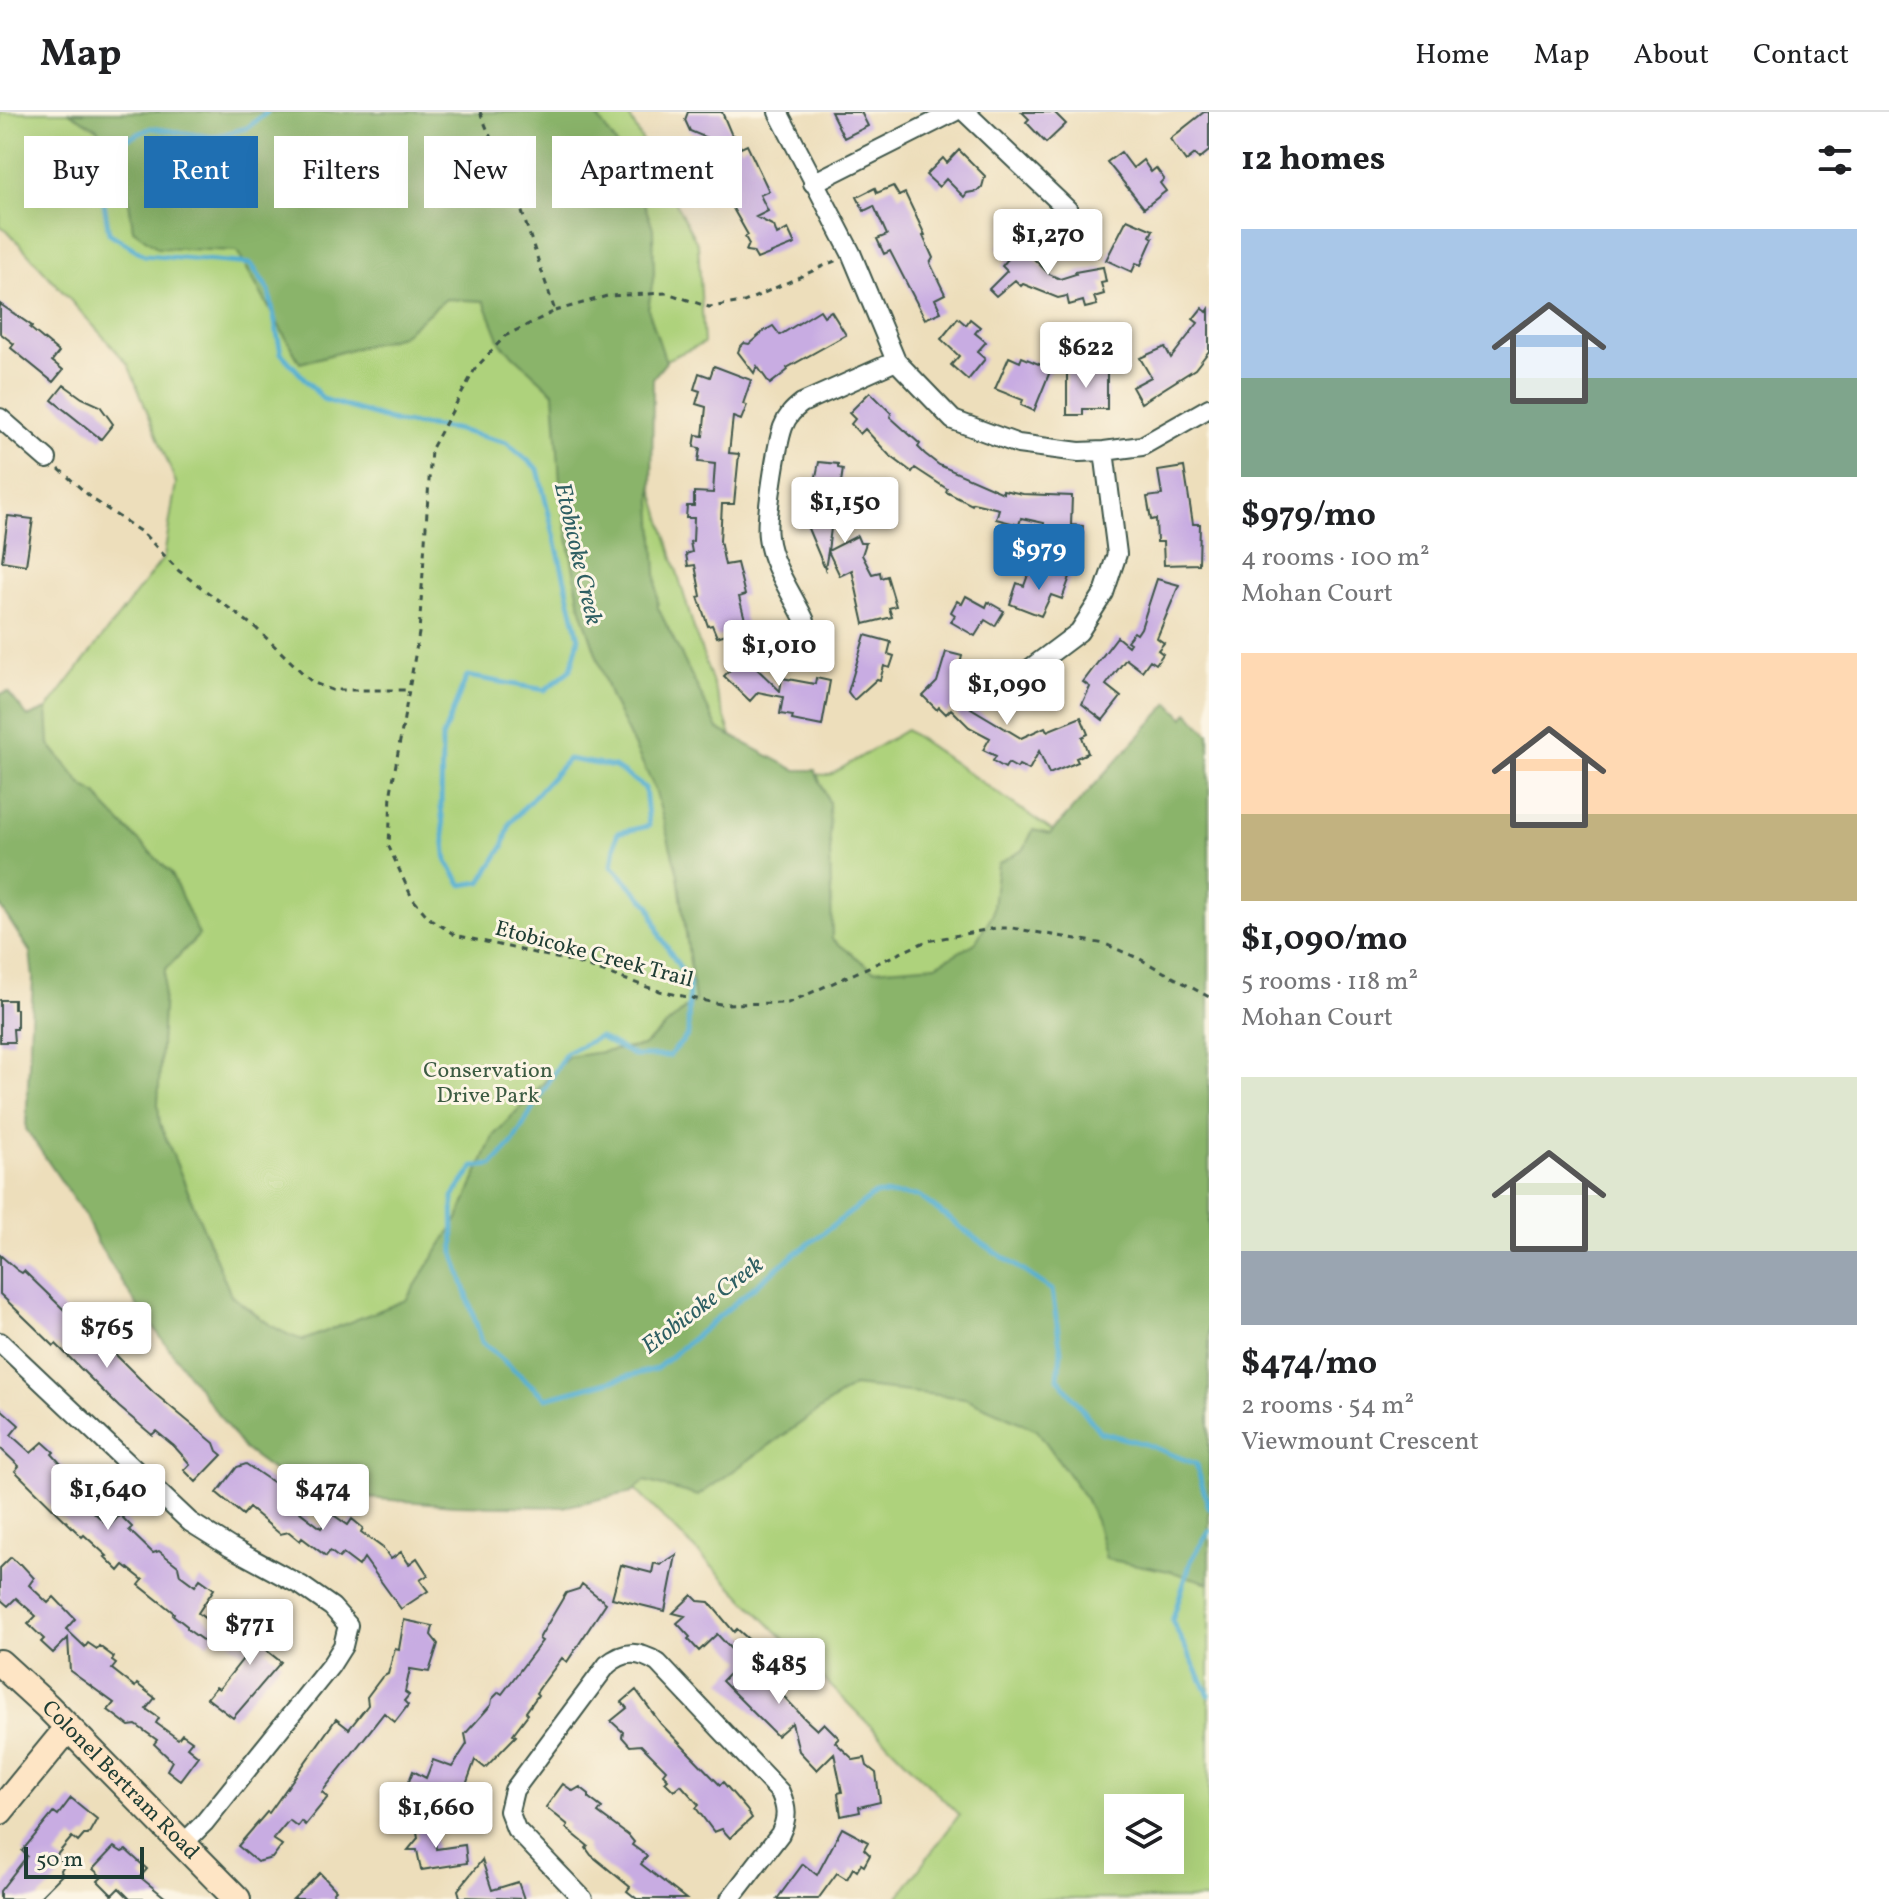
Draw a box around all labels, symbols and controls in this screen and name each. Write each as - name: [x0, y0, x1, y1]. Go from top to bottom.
- text: Map: [40, 29, 121, 82]
- text: Home: [1415, 36, 1489, 75]
- text: Map: [1533, 36, 1589, 75]
- text: About: [1633, 36, 1709, 75]
- text: Contact: [1753, 36, 1849, 75]
- chip: Buy: [24, 136, 128, 208]
- chip: Rent: [144, 136, 258, 208]
- chip: Filters: [274, 136, 408, 208]
- chip: New: [424, 136, 536, 208]
- chip: Apartment: [552, 136, 742, 208]
- text: 12 homes: [1241, 137, 1385, 184]
- icon: filters: [1813, 138, 1857, 182]
- pin: $1,270: [983, 209, 1113, 277]
- text: $1,270: [1011, 217, 1085, 253]
- icon: home: [1477, 281, 1621, 425]
- pin: $622: [1039, 322, 1133, 390]
- text: $622: [1058, 330, 1114, 366]
- pin: $1,150: [780, 477, 910, 545]
- water label: Etobicoke Creek: [544, 479, 610, 629]
- text: $1,150: [809, 485, 881, 521]
- text: $979/mo: [1241, 493, 1376, 540]
- pin: $979: [992, 524, 1086, 592]
- text: $979: [1011, 532, 1067, 568]
- text: 4 rooms · 100 m²: [1241, 540, 1430, 576]
- text: Mohan Court: [1241, 576, 1393, 612]
- pin: $1,010: [714, 620, 844, 688]
- text: $1,010: [742, 628, 816, 664]
- pin: $1,090: [942, 659, 1072, 727]
- text: $1,090: [967, 667, 1047, 703]
- icon: home: [1477, 705, 1621, 849]
- street label: Etobicoke Creek Trail: [491, 914, 697, 996]
- text: $1,090/mo: [1241, 917, 1407, 964]
- text: 5 rooms · 118 m²: [1241, 964, 1418, 1000]
- text: Mohan Court: [1241, 1000, 1393, 1036]
- park label: Conservation Drive Park: [423, 1056, 553, 1112]
- icon: home: [1477, 1129, 1621, 1273]
- water label: Etobicoke Creek: [635, 1249, 771, 1363]
- pin: $765: [60, 1302, 154, 1370]
- text: $765: [80, 1310, 134, 1346]
- text: $474/mo: [1241, 1341, 1377, 1388]
- text: 2 rooms · 54 m²: [1241, 1388, 1414, 1424]
- text: Viewmount Crescent: [1241, 1424, 1479, 1460]
- pin: $1,640: [43, 1464, 173, 1532]
- pin: $474: [276, 1464, 370, 1532]
- text: $1,640: [69, 1472, 147, 1508]
- text: $474: [295, 1472, 351, 1508]
- pin: $771: [203, 1599, 297, 1667]
- text: $771: [225, 1607, 275, 1643]
- pin: $485: [732, 1638, 826, 1706]
- text: $485: [751, 1646, 807, 1682]
- street label: Colonel Bertram Road: [34, 1693, 206, 1867]
- pin: $1,660: [371, 1782, 501, 1850]
- text: $1,660: [397, 1790, 475, 1826]
- map controls: [1104, 1794, 1184, 1874]
- button: layers: [1104, 1794, 1184, 1874]
- scale bar: [24, 1843, 144, 1879]
- text: 50 m: [36, 1845, 83, 1876]

